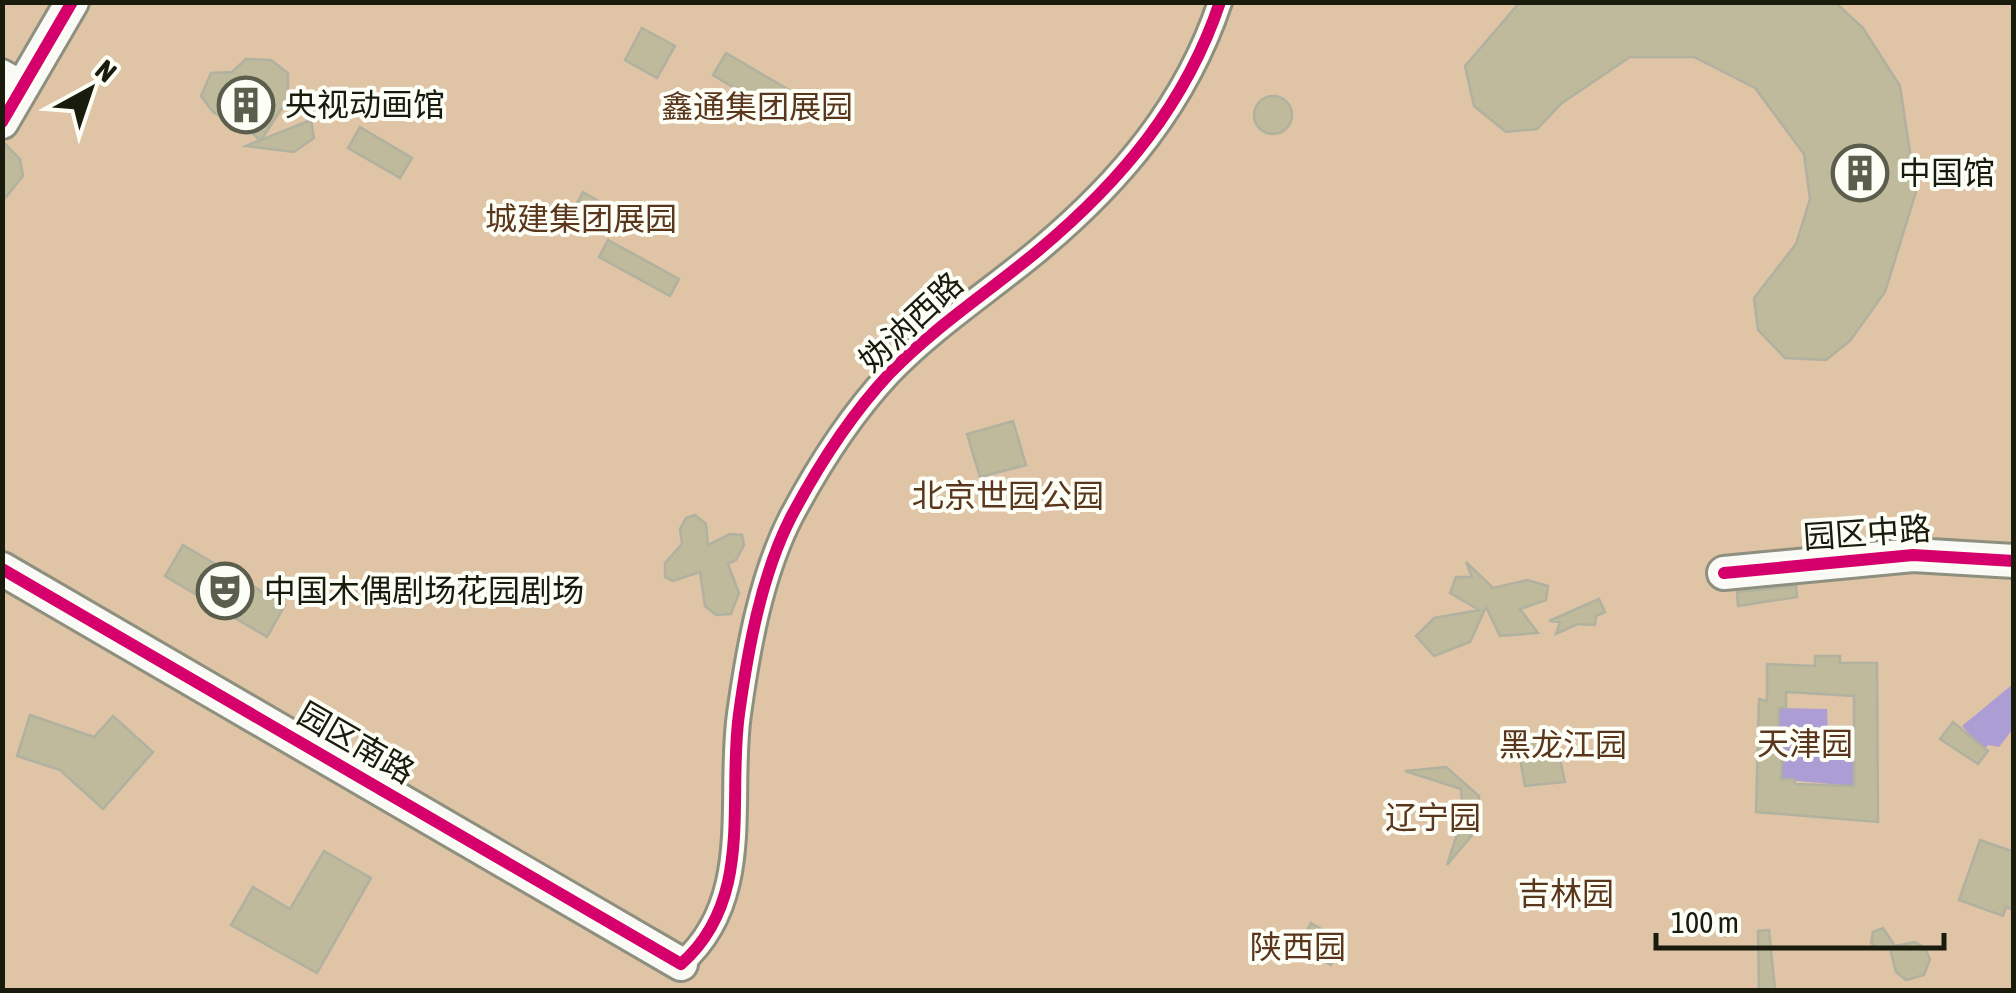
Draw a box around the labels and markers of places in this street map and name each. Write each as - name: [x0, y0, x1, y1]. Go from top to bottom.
- building icon: 央视动画馆: [216, 75, 276, 135]
- place label: 央视动画馆: [285, 86, 445, 123]
- building icon: 中国馆: [1830, 143, 1890, 203]
- place label: 中国馆: [1899, 154, 1995, 191]
- theatre icon: 中国木偶剧场花园剧场: [195, 561, 255, 621]
- place label: 中国木偶剧场花园剧场: [264, 572, 584, 609]

